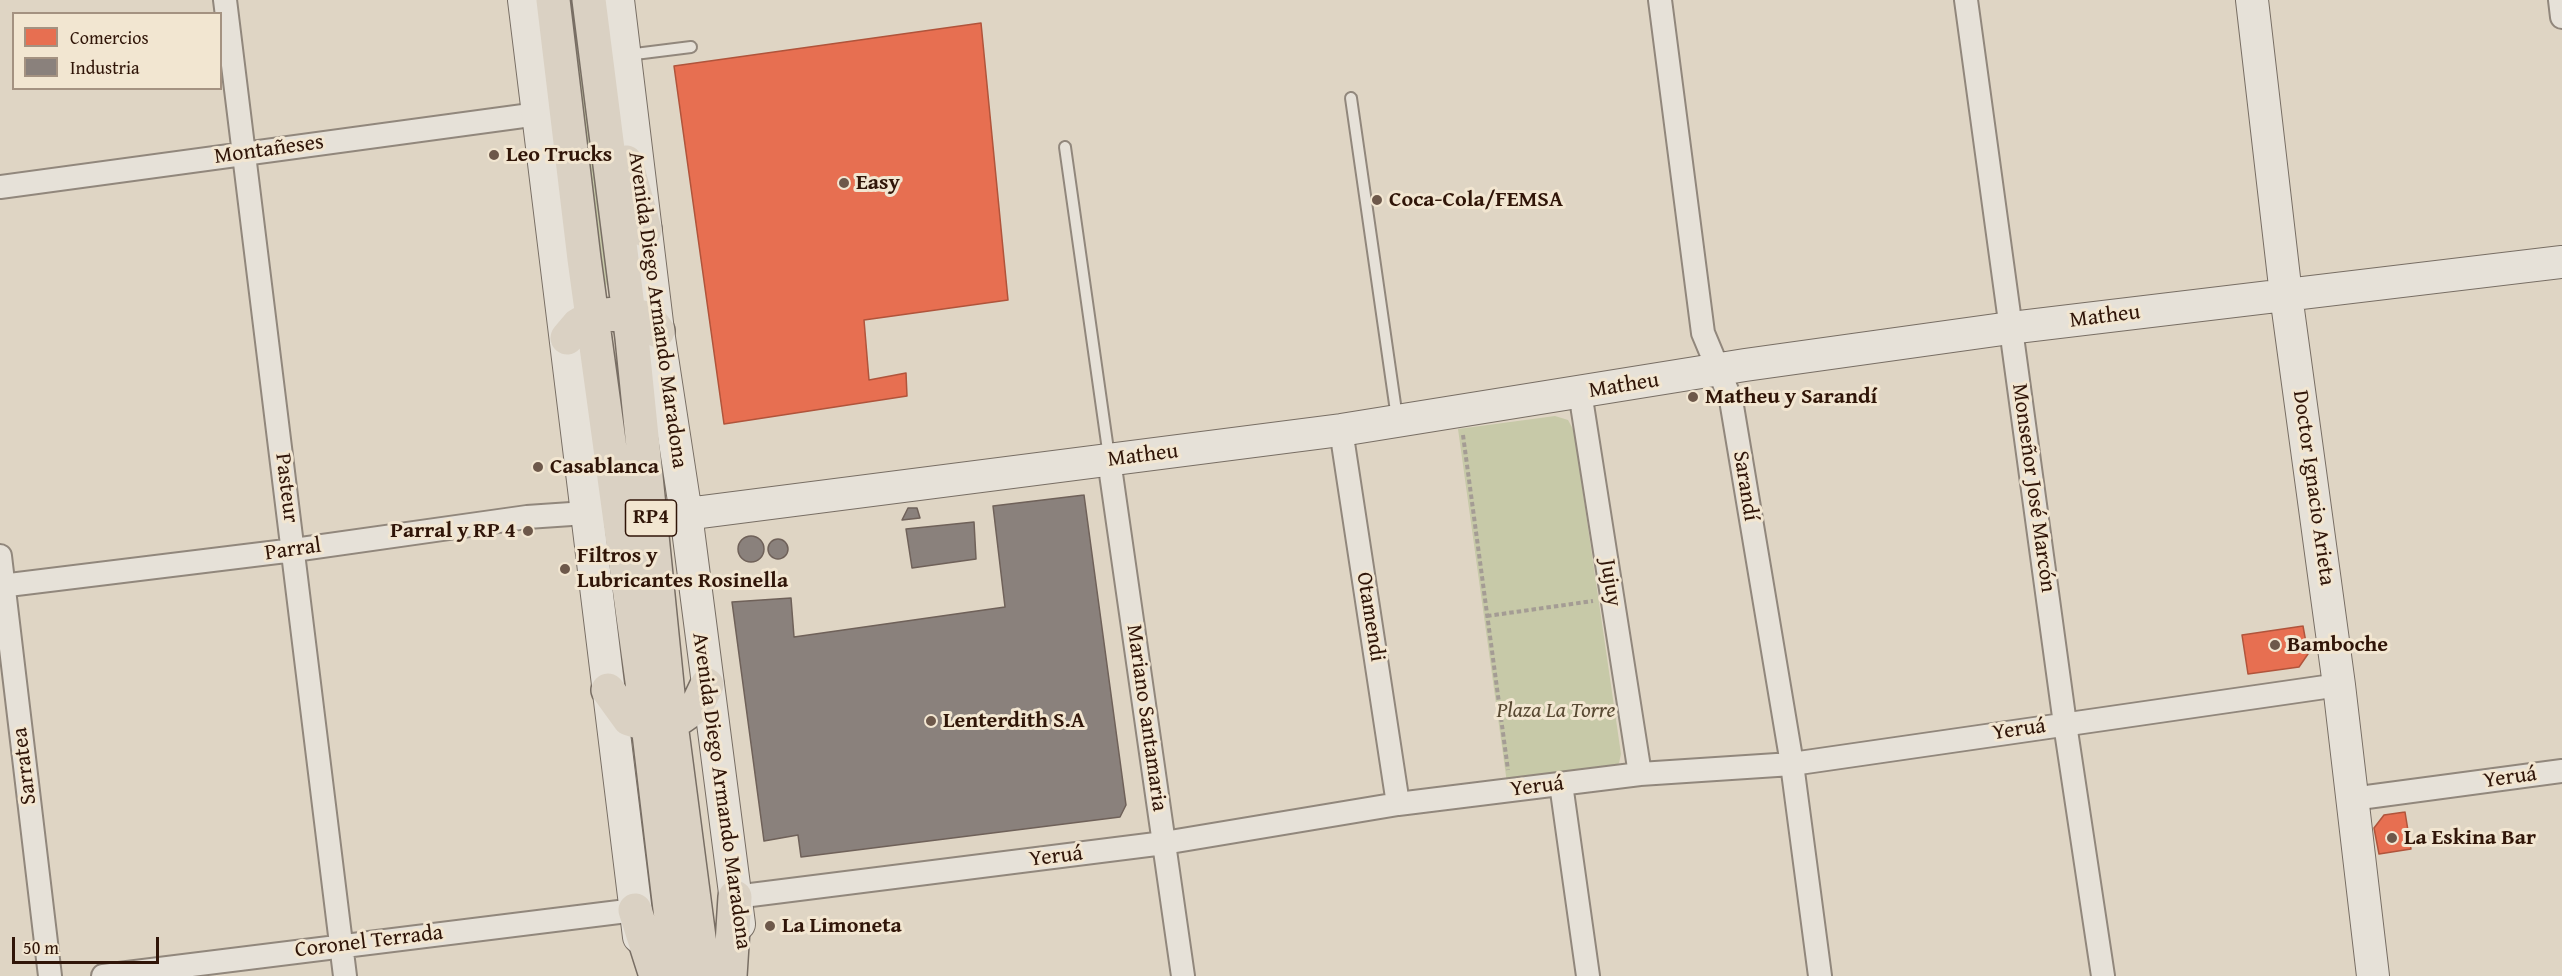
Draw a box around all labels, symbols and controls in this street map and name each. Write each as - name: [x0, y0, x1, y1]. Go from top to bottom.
- legend: [12, 12, 222, 90]
- text: Comercios: [70, 24, 149, 51]
- text: Industria: [70, 54, 139, 81]
- street label: Montañeses: [213, 129, 325, 171]
- place label: Leo Trucks: [506, 142, 612, 168]
- marker: Leo Trucks: [487, 148, 501, 162]
- street label: Avenida Diego Armando Maradona: [622, 150, 692, 470]
- place label: Easy: [856, 170, 900, 196]
- marker: Easy: [837, 176, 851, 190]
- place label: Coca-Cola/FEMSA: [1389, 187, 1563, 213]
- marker: Coca-Cola/FEMSA: [1370, 193, 1384, 207]
- street label: Matheu: [2068, 300, 2142, 334]
- street label: Matheu: [1587, 367, 1661, 405]
- street label: Monseñor José Marcón: [2005, 382, 2061, 594]
- place label: Matheu y Sarandí: [1705, 384, 1877, 410]
- street label: Doctor Ignacio Arieta: [2286, 389, 2340, 587]
- marker: Matheu y Sarandí: [1686, 390, 1700, 404]
- street label: Matheu: [1106, 439, 1180, 473]
- street label: Sarandí: [1726, 449, 1764, 523]
- street label: Pasteur: [269, 452, 303, 524]
- place label: Casablanca: [550, 454, 659, 480]
- marker: Casablanca: [531, 460, 545, 474]
- road number: RP4: [626, 500, 676, 536]
- place label: Parral y RP 4: [390, 518, 516, 544]
- marker: Parral y RP 4: [521, 524, 535, 538]
- street label: Parral: [263, 533, 323, 567]
- place label: Filtros y Lubricantes Rosinella: [577, 543, 788, 594]
- street label: Jujuy: [1593, 557, 1627, 609]
- marker: Filtros y Lubricantes Rosinella: [558, 562, 572, 576]
- street label: Otamendi: [1350, 570, 1390, 664]
- street label: Mariano Santamaria: [1120, 623, 1172, 813]
- street label: Avenida Diego Armando Maradona: [686, 631, 756, 951]
- place label: Bamboche: [2287, 632, 2388, 658]
- marker: Bamboche: [2268, 638, 2282, 652]
- park label: Plaza La Torre: [1497, 698, 1615, 724]
- place label: Lenterdith S.A: [943, 708, 1085, 734]
- street label: Yeruá: [1991, 713, 2047, 747]
- marker: Lenterdith S.A: [924, 714, 938, 728]
- street label: Sarratea: [7, 726, 43, 806]
- street label: Yeruá: [2482, 761, 2538, 795]
- street label: Yeruá: [1509, 771, 1565, 803]
- place label: La Eskina Bar: [2404, 825, 2536, 851]
- marker: La Eskina Bar: [2385, 831, 2399, 845]
- street label: Yeruá: [1028, 841, 1084, 873]
- place label: La Limoneta: [782, 913, 902, 939]
- marker: La Limoneta: [763, 919, 777, 933]
- street label: Coronel Terrada: [293, 920, 445, 964]
- scale bar: [15, 925, 162, 963]
- text: 50 m: [23, 934, 59, 961]

